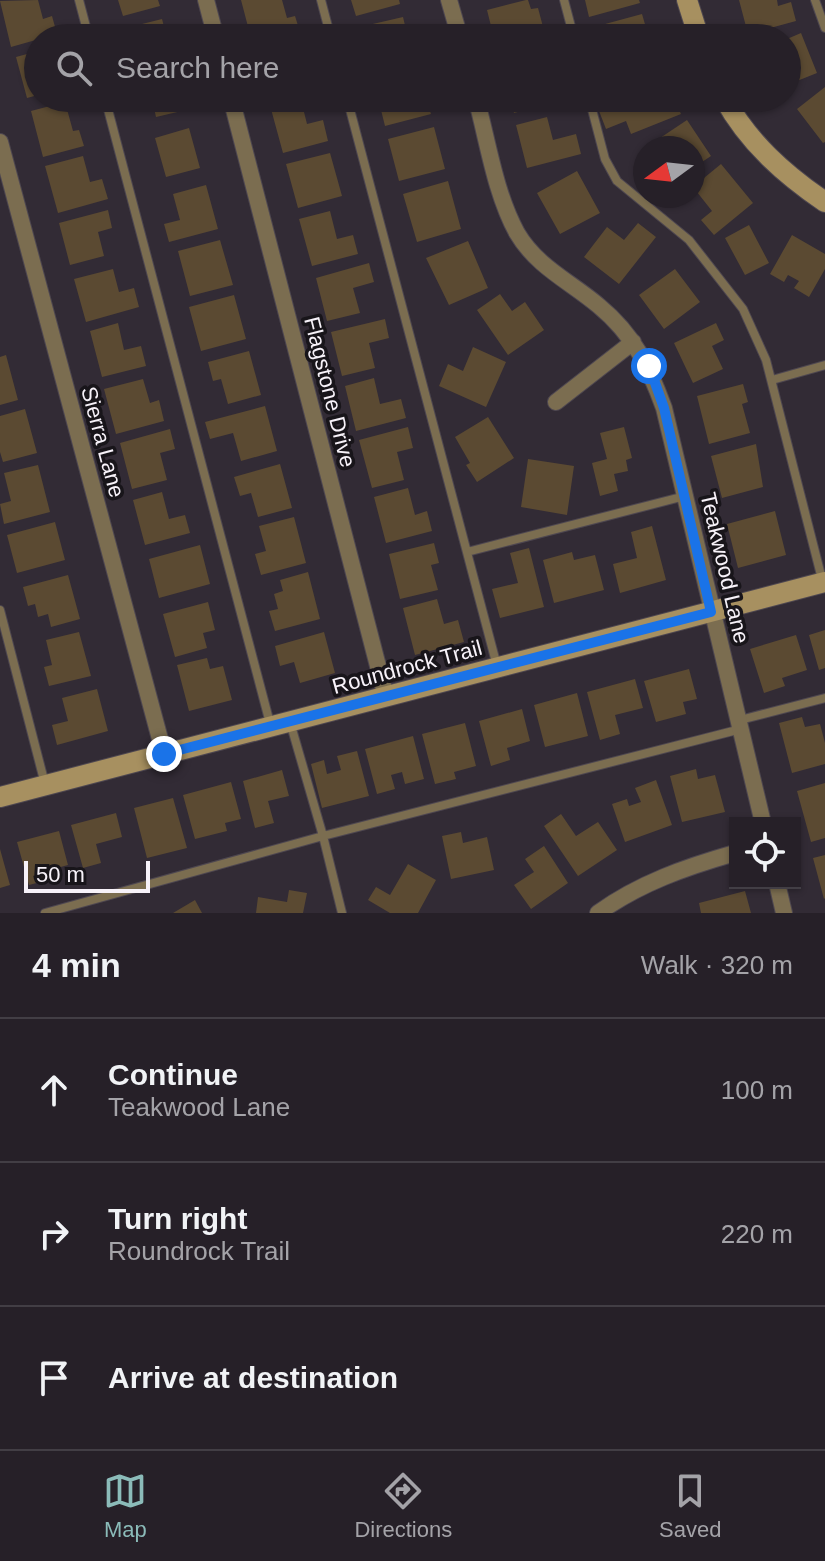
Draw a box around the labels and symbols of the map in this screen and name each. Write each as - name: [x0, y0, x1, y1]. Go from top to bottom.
- north arrow: [633, 136, 705, 208]
- street label: Flagstone Drive: [299, 314, 361, 470]
- route start: [631, 348, 667, 384]
- street label: Sierra Lane: [76, 384, 130, 500]
- street label: Teakwood Lane: [695, 490, 755, 646]
- street label: Roundrock Trail: [329, 635, 485, 699]
- route end: [146, 736, 182, 772]
- scale bar: [24, 857, 150, 893]

